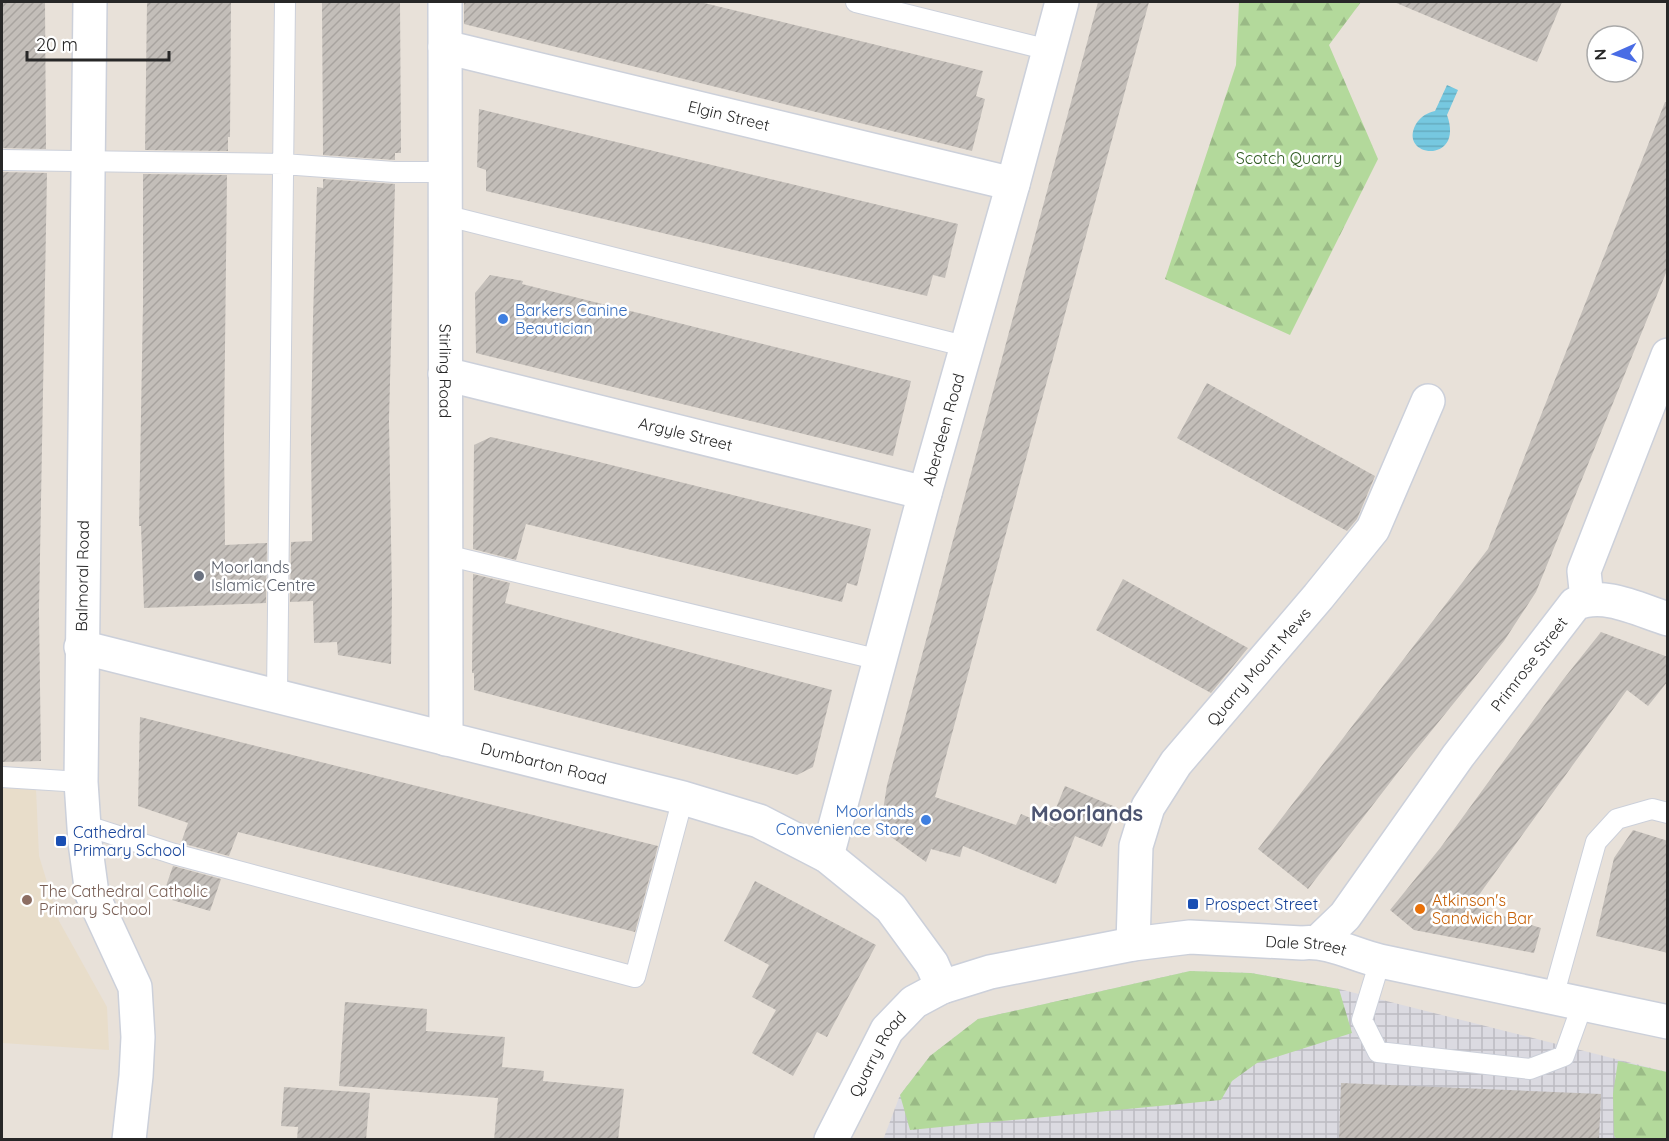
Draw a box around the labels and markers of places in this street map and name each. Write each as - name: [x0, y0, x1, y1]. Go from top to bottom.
- place label: Barkers Canine Beautician: [515, 300, 628, 338]
- marker: Barkers Canine Beautician: [496, 312, 510, 326]
- place label: Moorlands Islamic Centre: [211, 557, 316, 595]
- marker: Moorlands Islamic Centre: [192, 569, 206, 583]
- place label: Moorlands Convenience Store: [776, 801, 914, 839]
- marker: Moorlands Convenience Store: [919, 813, 933, 827]
- place label: Cathedral Primary School: [73, 822, 185, 860]
- marker: Cathedral Primary School: [54, 834, 68, 848]
- place label: The Cathedral Catholic Primary School: [39, 881, 208, 919]
- place label: Atkinson's Sandwich Bar: [1432, 890, 1533, 928]
- marker: The Cathedral Catholic Primary School: [20, 893, 34, 907]
- place label: Prospect Street: [1205, 894, 1318, 914]
- marker: Prospect Street: [1186, 897, 1200, 911]
- marker: Atkinson's Sandwich Bar: [1413, 902, 1427, 916]

